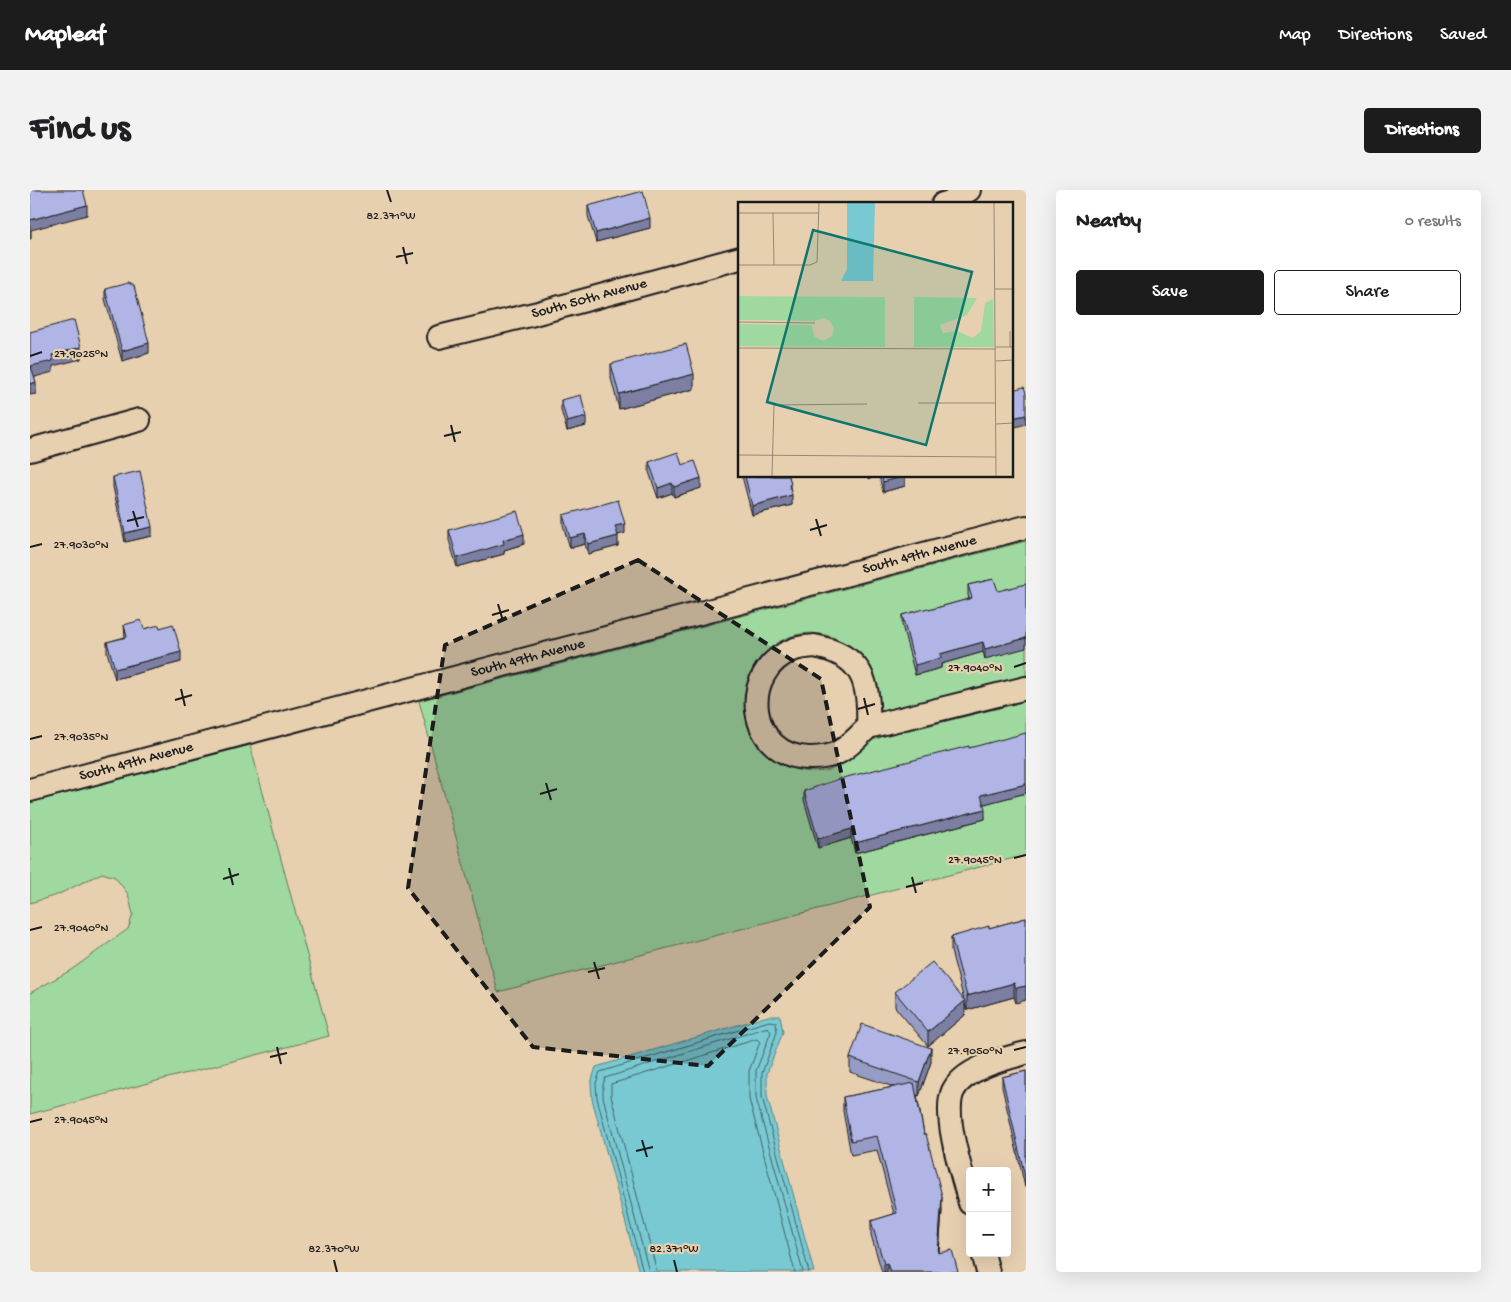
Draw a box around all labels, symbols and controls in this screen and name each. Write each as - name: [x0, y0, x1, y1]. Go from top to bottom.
- text: Mapleaf: [25, 21, 105, 50]
- text: Map: [1279, 25, 1311, 46]
- text: Directions: [1339, 25, 1412, 46]
- text: Saved: [1440, 25, 1486, 46]
- button: Directions: [1364, 108, 1481, 153]
- text: Find us: [30, 110, 130, 151]
- inset map: [738, 202, 1014, 478]
- text: 82.371°W: [366, 210, 416, 224]
- text: Nearby: [1076, 210, 1141, 235]
- text: 0 results: [1405, 213, 1461, 232]
- button: Save: [1076, 270, 1264, 315]
- button: Share: [1274, 270, 1461, 315]
- street label: South 50th Avenue: [530, 275, 649, 323]
- text: 27.9025°N: [54, 348, 108, 362]
- street label: South 49th Avenue: [861, 531, 979, 579]
- text: 27.9030°N: [54, 539, 109, 553]
- street label: South 49th Avenue: [469, 635, 587, 682]
- text: 27.9040°N: [948, 662, 1002, 676]
- text: 27.9035°N: [54, 731, 108, 745]
- street label: South 49th Avenue: [77, 738, 196, 786]
- text: 27.9045°N: [948, 854, 1002, 868]
- text: 27.9040°N: [54, 922, 108, 936]
- text: 27.9050°N: [947, 1045, 1003, 1059]
- text: 27.9045°N: [54, 1114, 108, 1128]
- map controls: [966, 1167, 1011, 1257]
- button: +: [966, 1167, 1011, 1212]
- button: −: [966, 1212, 1011, 1257]
- text: 82.370°W: [308, 1243, 360, 1257]
- text: 82.371°W: [649, 1243, 699, 1257]

